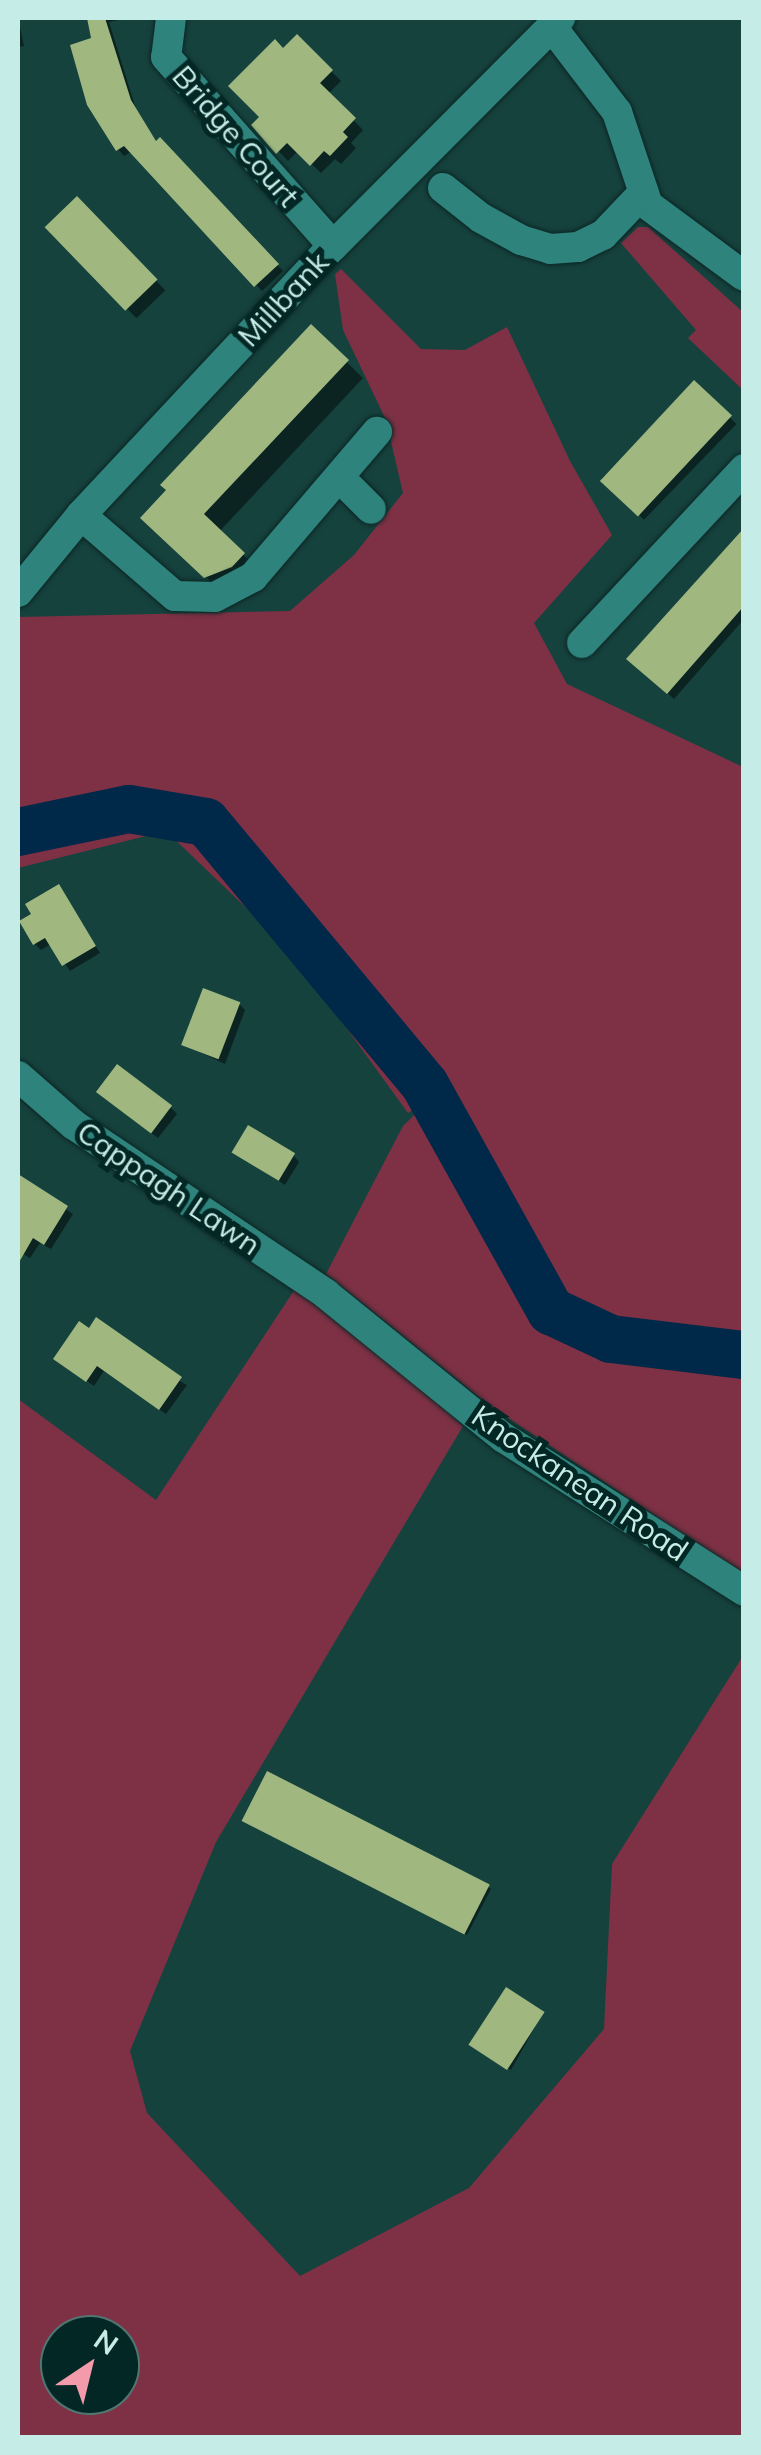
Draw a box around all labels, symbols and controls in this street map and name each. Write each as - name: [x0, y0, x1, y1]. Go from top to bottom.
- street label: Bridge Court: [165, 58, 307, 214]
- street label: Millbank: [230, 244, 336, 354]
- street label: Cappagh Lawn: [70, 1113, 268, 1263]
- street label: Knockanean Road: [465, 1397, 695, 1569]
- north arrow: [40, 2315, 140, 2415]
- text: N: [88, 2321, 125, 2362]

